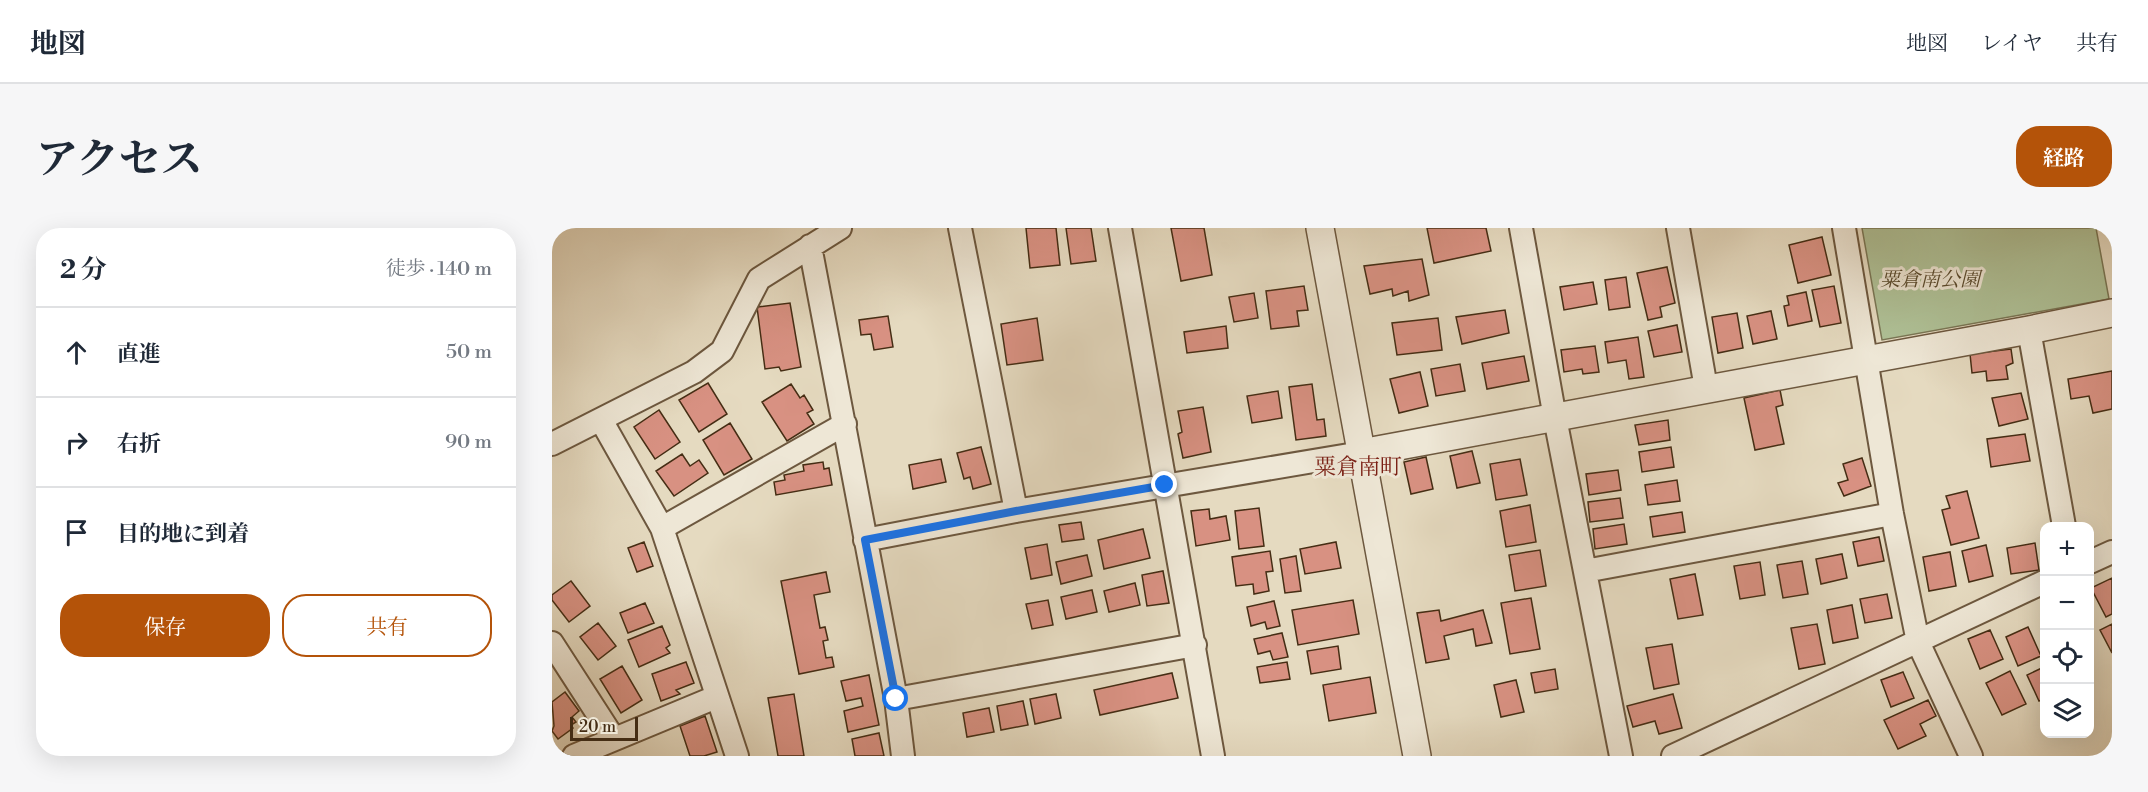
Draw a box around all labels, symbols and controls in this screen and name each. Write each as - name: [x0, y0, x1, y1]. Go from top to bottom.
- text: 地図: [30, 27, 86, 62]
- text: 地図: [1906, 31, 1948, 57]
- text: レイヤ: [1981, 31, 2043, 57]
- text: 共有: [2076, 31, 2118, 57]
- button: 経路: [2016, 126, 2112, 187]
- text: アクセス: [36, 134, 203, 187]
- text: 2 分: [60, 254, 106, 286]
- text: 徒歩 · 140 m: [386, 257, 492, 282]
- park label: 粟倉南公園: [1880, 268, 1983, 293]
- icon: ahead: [60, 336, 93, 369]
- text: 50 m: [446, 340, 492, 365]
- text: 直進: [117, 341, 161, 368]
- icon: right: [60, 426, 93, 459]
- text: 90 m: [445, 430, 492, 455]
- text: 右折: [117, 431, 161, 458]
- district label: 粟倉南町: [1314, 454, 1402, 481]
- route end: [1151, 471, 1177, 497]
- icon: arrive: [60, 516, 93, 549]
- text: 目的地に到着: [117, 521, 249, 548]
- map controls: [2040, 522, 2094, 738]
- button: +: [2040, 522, 2094, 576]
- button: −: [2040, 576, 2094, 630]
- button: 保存: [60, 594, 270, 657]
- button: 共有: [282, 594, 492, 657]
- button: locate: [2040, 630, 2094, 684]
- button: layers: [2040, 684, 2094, 738]
- route start: [882, 685, 908, 711]
- scale bar: [570, 714, 638, 742]
- text: 20 m: [579, 717, 616, 737]

